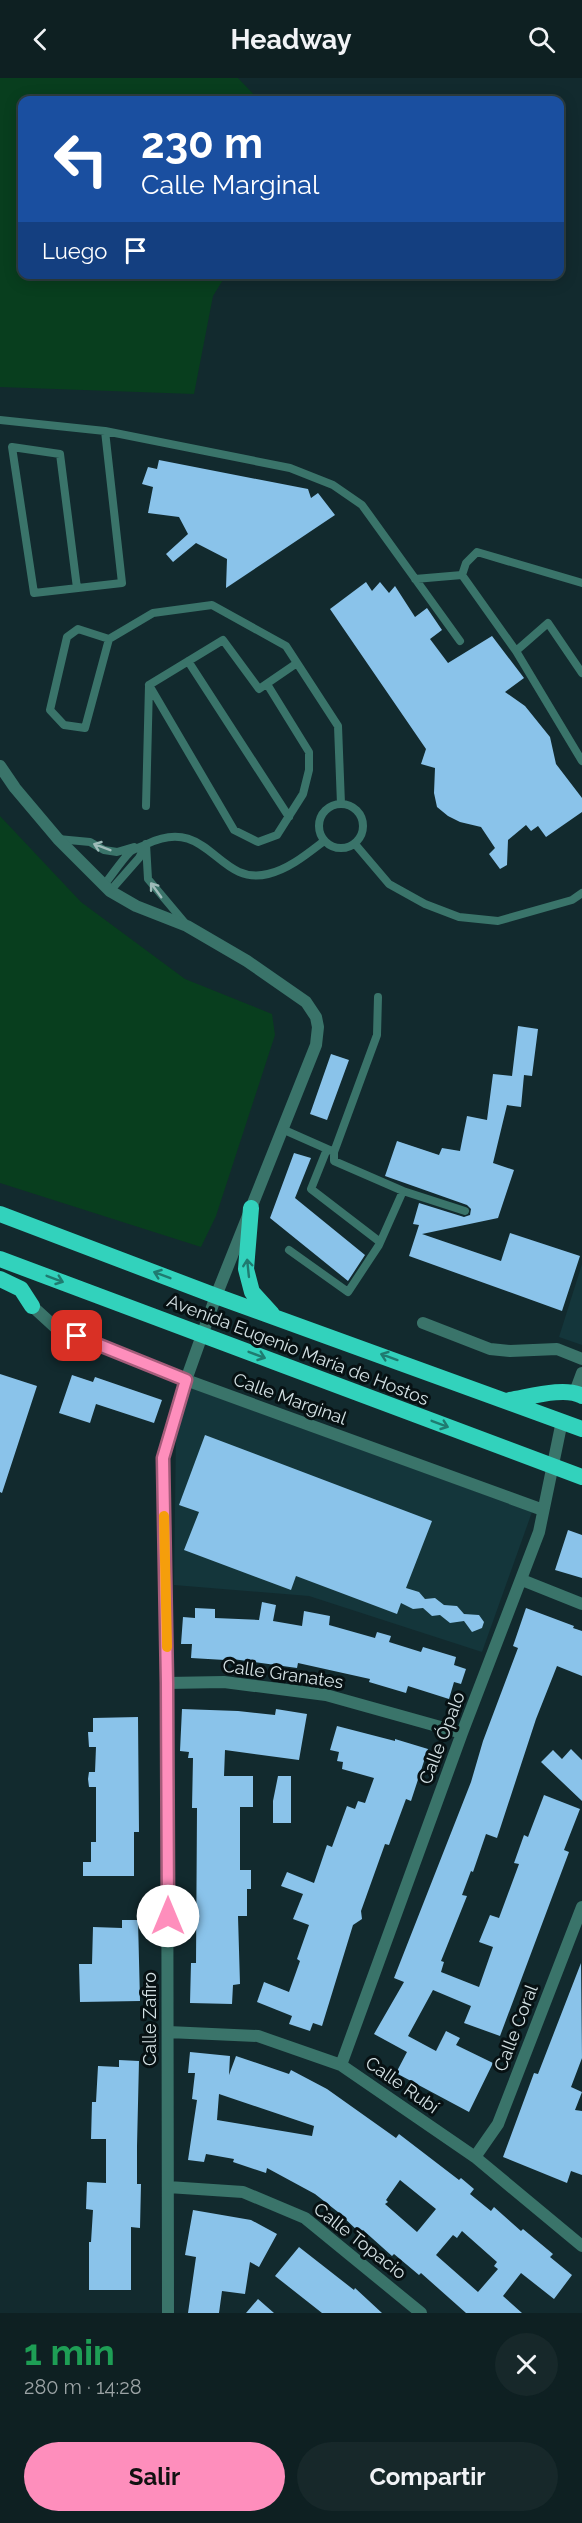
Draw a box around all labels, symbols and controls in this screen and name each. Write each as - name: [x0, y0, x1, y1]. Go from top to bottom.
- icon: back: [24, 23, 57, 56]
- icon: search: [525, 23, 558, 56]
- text: Headway: [231, 24, 352, 55]
- text: 230 m: [141, 119, 263, 168]
- icon: left: [42, 120, 120, 198]
- text: Calle Marginal: [141, 169, 319, 200]
- icon: arrive: [119, 234, 152, 267]
- text: Luego: [42, 238, 107, 264]
- one-way arrow: [94, 841, 112, 852]
- one-way arrow: [149, 882, 162, 898]
- one-way arrow: [242, 1259, 253, 1278]
- one-way arrow: [153, 1269, 172, 1280]
- one-way arrow: [45, 1274, 64, 1285]
- street label: Avenida Eugenio María de Hostos: [164, 1290, 432, 1409]
- pin: [51, 1310, 102, 1361]
- icon: arrive: [60, 1319, 93, 1352]
- one-way arrow: [247, 1350, 266, 1361]
- one-way arrow: [380, 1351, 399, 1362]
- street label: Calle Marginal: [231, 1368, 350, 1429]
- one-way arrow: [430, 1420, 448, 1431]
- street label: Calle Granates: [221, 1655, 345, 1692]
- street label: Calle Ópalo: [413, 1688, 469, 1787]
- position arrow: [136, 1884, 200, 1948]
- street label: Calle Zafiro: [139, 1972, 160, 2066]
- street label: Calle Coral: [489, 1981, 542, 2074]
- street label: Calle Rubí: [362, 2052, 443, 2117]
- street label: Calle Topacio: [310, 2198, 411, 2283]
- text: 1 min: [24, 2331, 115, 2373]
- button: close: [495, 2333, 558, 2396]
- text: 280 m · 14:28: [24, 2375, 142, 2399]
- button: Salir: [24, 2442, 285, 2511]
- button: Compartir: [297, 2442, 558, 2511]

